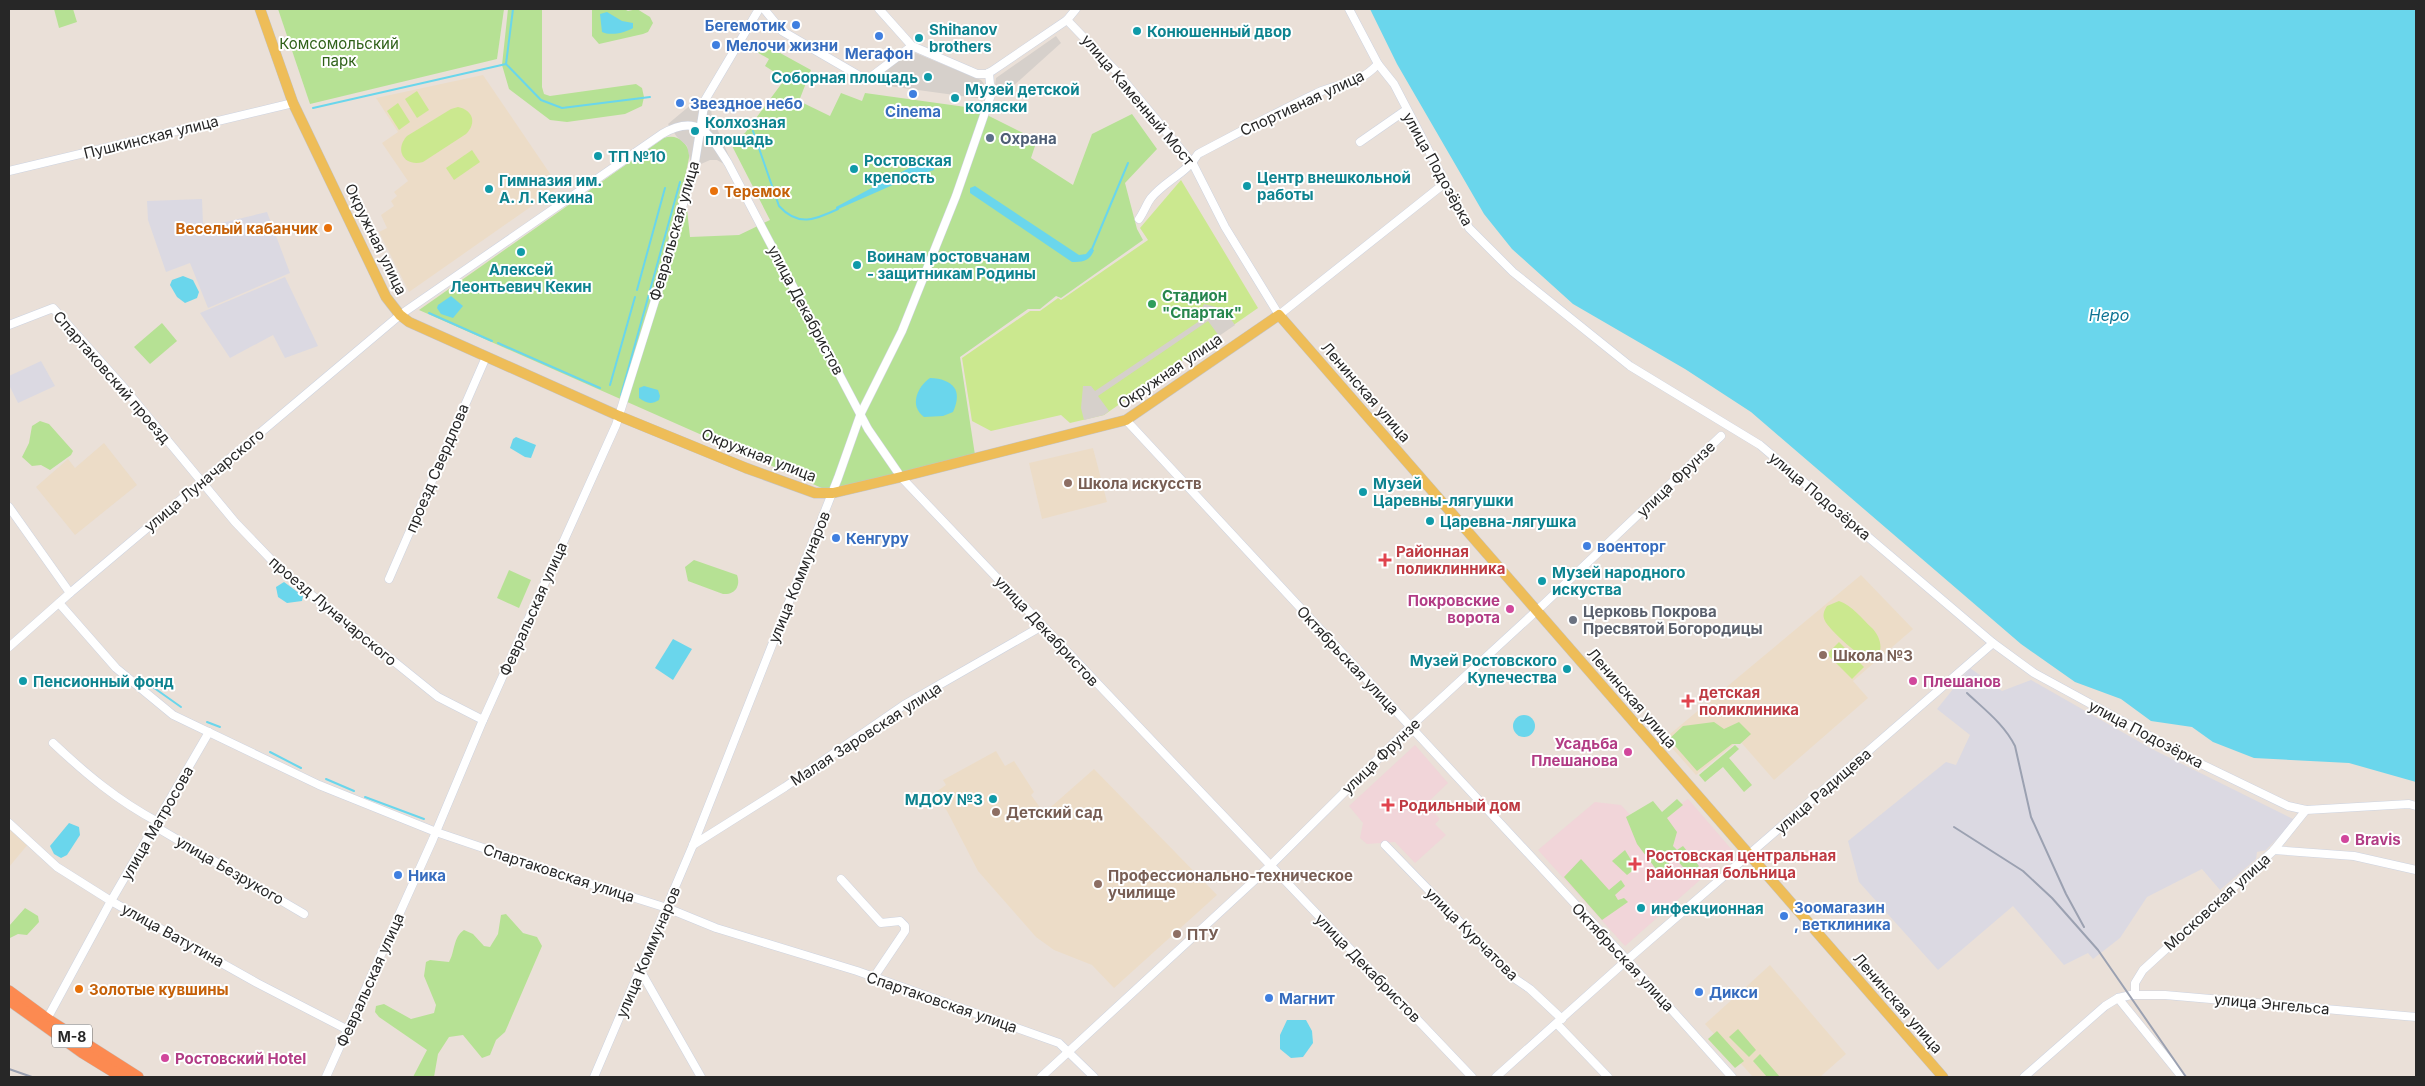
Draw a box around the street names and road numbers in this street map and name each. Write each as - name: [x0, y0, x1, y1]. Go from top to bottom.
- street label: улица Каменный Мост: [1077, 30, 1199, 170]
- street label: Спортивная улица: [1237, 66, 1367, 140]
- street label: улица Подозёрка: [1399, 109, 1477, 229]
- street label: Пушкинская улица: [82, 111, 220, 163]
- street label: Февральская улица: [645, 159, 703, 303]
- street label: Окружная улица: [341, 180, 411, 298]
- street label: улица Декабристов: [764, 242, 848, 378]
- street label: Спартаковский проезд: [49, 307, 175, 447]
- street label: Окружная улица: [1114, 329, 1226, 413]
- street label: Ленинская улица: [1317, 338, 1415, 446]
- street label: проезд Свердлова: [401, 401, 473, 535]
- street label: улица Луначарского: [140, 424, 268, 536]
- street label: Окружная улица: [699, 424, 819, 486]
- street label: улица Фрунзе: [1633, 437, 1719, 521]
- street label: улица Подозёрка: [1765, 448, 1875, 544]
- street label: улица Коммунаров: [764, 508, 834, 646]
- street label: Февральская улица: [495, 539, 571, 679]
- street label: проезд Луначарского: [265, 552, 401, 670]
- street label: улица Декабристов: [991, 572, 1103, 690]
- street label: Октябрьская улица: [1293, 602, 1403, 718]
- street label: Ленинская улица: [1583, 644, 1681, 752]
- street label: Малая Заровская улица: [787, 678, 945, 790]
- street label: улица Подозёрка: [2085, 696, 2207, 772]
- street label: улица Фрунзе: [1338, 714, 1424, 798]
- street label: улица Радищева: [1771, 744, 1875, 838]
- street label: улица Матросова: [117, 763, 197, 883]
- street label: улица Безрукого: [172, 831, 288, 909]
- street label: Спартаковская улица: [481, 839, 637, 907]
- street label: Московская улица: [2160, 849, 2274, 955]
- street label: улица Коммунаров: [612, 883, 684, 1021]
- street label: улица Курчатова: [1422, 884, 1522, 984]
- street label: улица Ватутина: [118, 899, 228, 971]
- street label: Октябрьская улица: [1568, 899, 1678, 1015]
- street label: Февральская улица: [332, 910, 408, 1050]
- street label: улица Декабристов: [1311, 910, 1425, 1026]
- street label: Ленинская улица: [1849, 949, 1947, 1057]
- street label: Спартаковская улица: [864, 967, 1020, 1037]
- street label: улица Энгельса: [2213, 989, 2331, 1019]
- road number: М-8: [52, 1024, 92, 1048]

